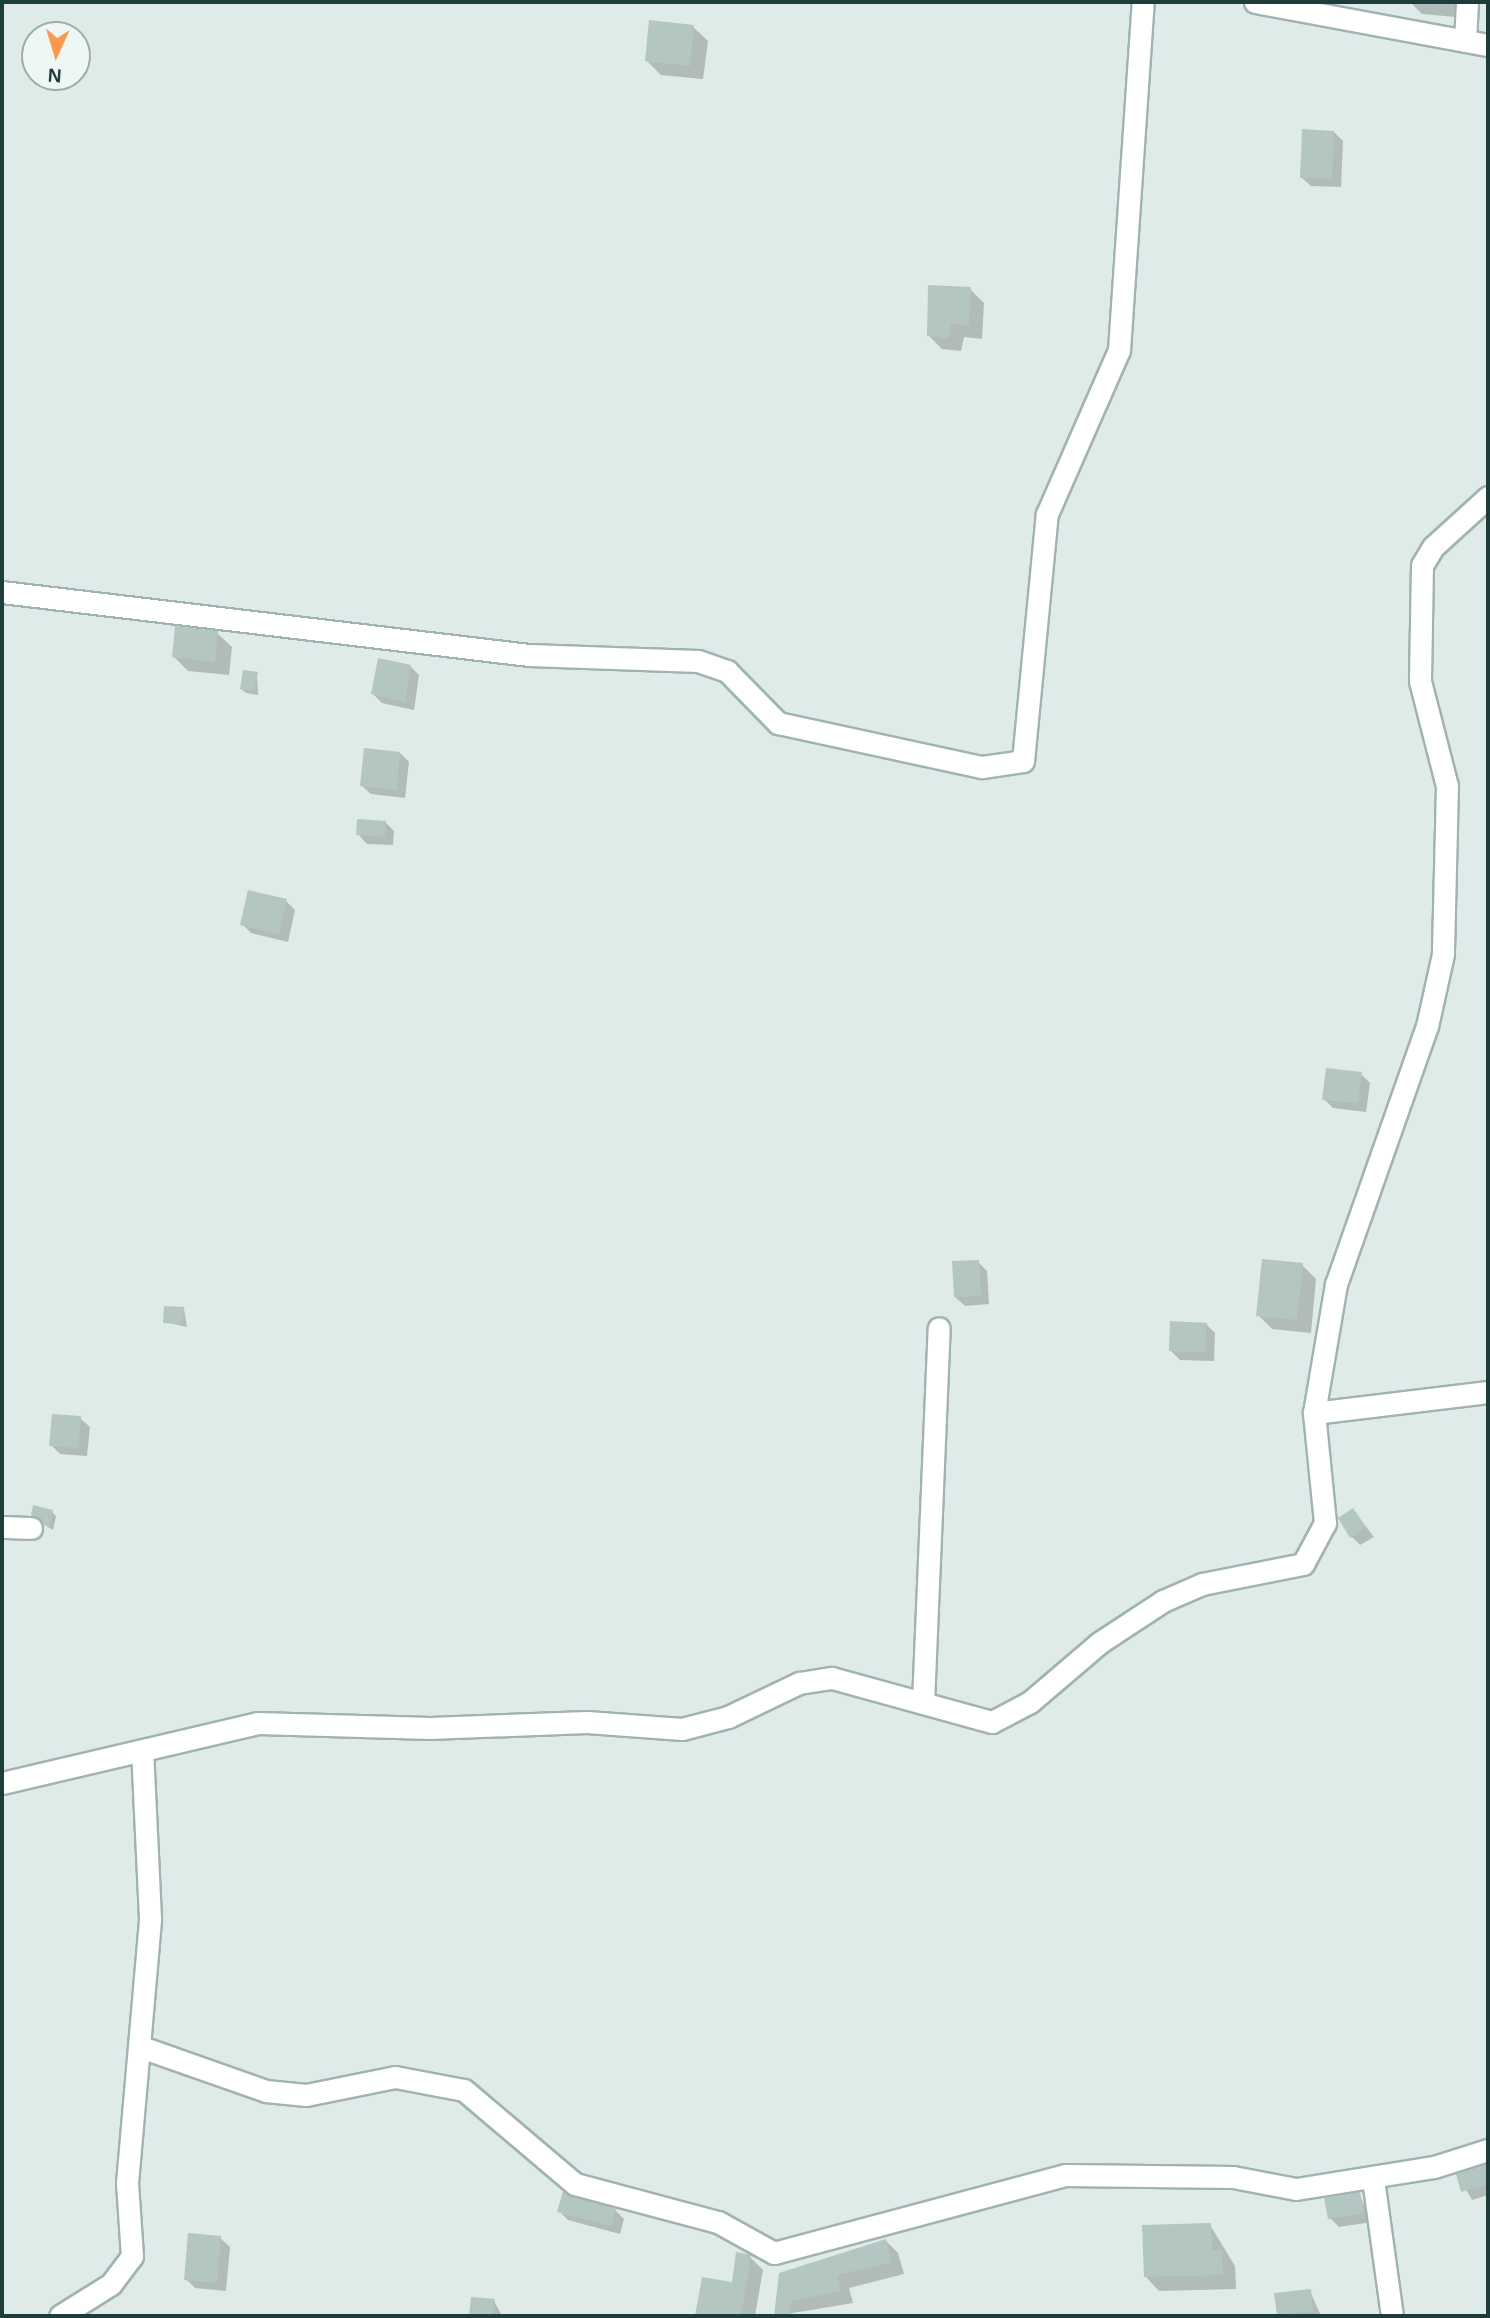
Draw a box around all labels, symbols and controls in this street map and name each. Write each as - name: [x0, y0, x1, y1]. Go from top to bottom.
- north arrow: [21, 21, 91, 91]
- text: N: [47, 64, 62, 86]

